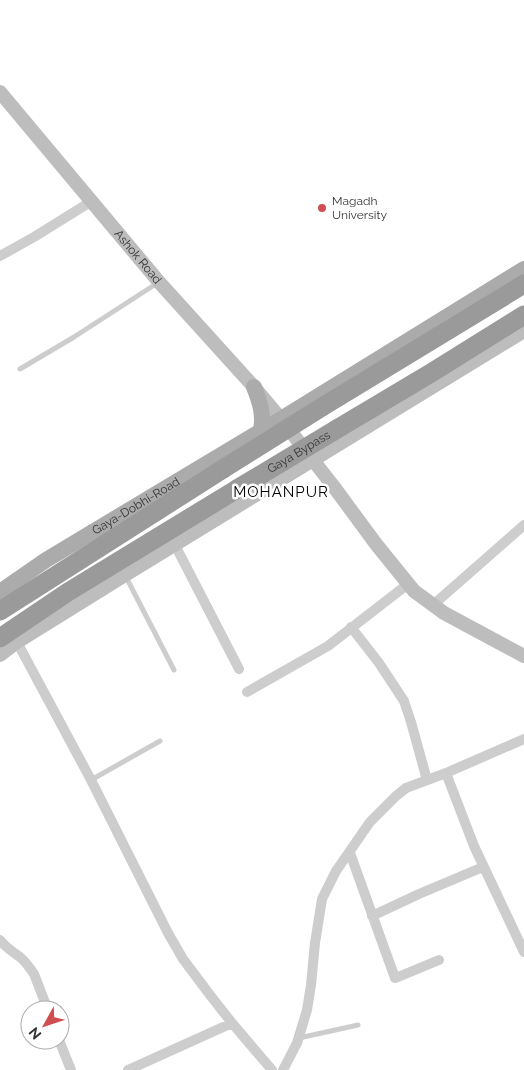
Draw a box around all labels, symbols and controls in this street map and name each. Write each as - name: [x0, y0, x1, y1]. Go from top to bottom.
- place label: Magadh University: [332, 194, 387, 222]
- marker: Magadh University: [316, 202, 328, 214]
- street label: Ashok Road: [111, 227, 165, 287]
- street label: Gaya Bypass: [265, 428, 333, 476]
- street label: Gaya-Dobhi-Road: [90, 474, 182, 538]
- district label: MOHANPUR: [233, 483, 329, 501]
- north arrow: [20, 1000, 70, 1050]
- text: N: [25, 1024, 45, 1043]

